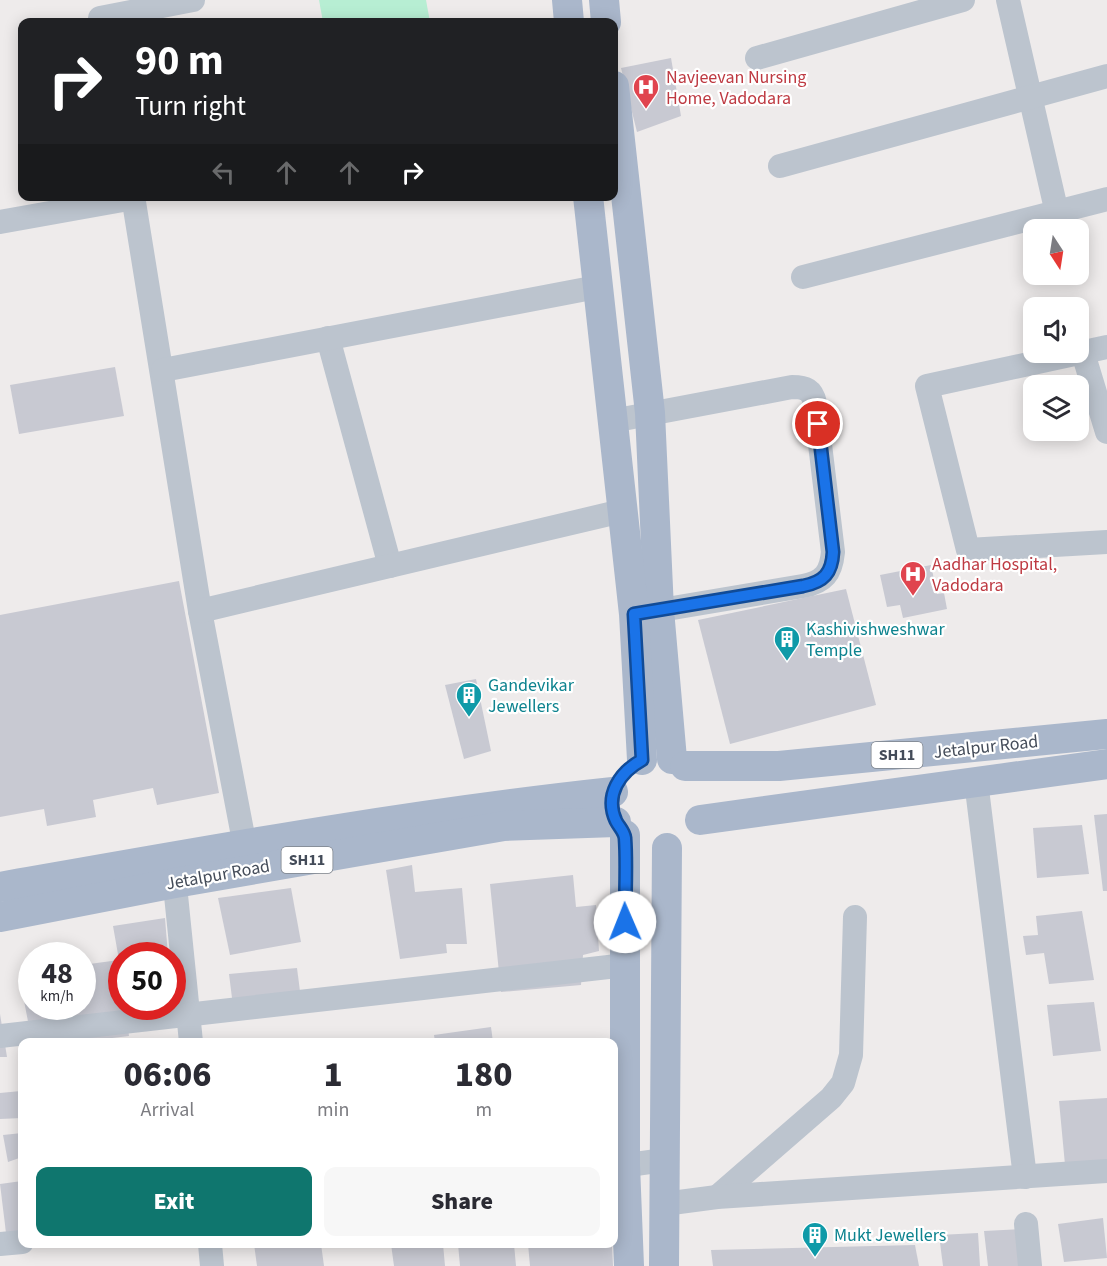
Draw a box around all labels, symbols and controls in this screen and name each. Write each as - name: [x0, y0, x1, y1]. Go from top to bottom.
- text: 90 m: [135, 31, 224, 91]
- icon: right: [36, 42, 114, 120]
- place label: Navjeevan Nursing Home, Vadodara: [666, 65, 806, 111]
- hospital icon: Navjeevan Nursing Home, Vadodara: [631, 72, 661, 110]
- text: Turn right: [135, 87, 246, 126]
- icon: left: [207, 156, 240, 189]
- icon: ahead: [270, 156, 303, 189]
- icon: ahead: [333, 156, 366, 189]
- icon: right: [396, 156, 429, 189]
- north arrow: [1023, 219, 1089, 285]
- map controls: [1023, 219, 1089, 441]
- button: sound: [1023, 297, 1089, 363]
- button: layers: [1023, 375, 1089, 441]
- pin: [792, 398, 843, 449]
- icon: arrive: [801, 407, 834, 440]
- place label: Aadhar Hospital, Vadodara: [932, 552, 1057, 598]
- hospital icon: Aadhar Hospital, Vadodara: [898, 559, 928, 597]
- place label: Kashivishweshwar Temple: [806, 617, 945, 663]
- building icon: Kashivishweshwar Temple: [772, 624, 802, 662]
- place label: Gandevikar Jewellers: [488, 673, 575, 719]
- building icon: Gandevikar Jewellers: [454, 680, 484, 718]
- street label: Jetalpur Road: [932, 729, 1040, 765]
- road number: SH11: [872, 742, 922, 768]
- road number: SH11: [282, 847, 332, 873]
- street label: Jetalpur Road: [164, 854, 272, 896]
- position arrow: [593, 890, 657, 954]
- speed limit sign: 50: [108, 942, 186, 1020]
- text: 48: [41, 952, 73, 995]
- text: km/h: [40, 986, 74, 1007]
- text: 06:06: [123, 1049, 212, 1100]
- text: 1: [324, 1049, 343, 1100]
- text: 180: [455, 1049, 513, 1100]
- text: Arrival: [141, 1096, 194, 1124]
- text: min: [317, 1096, 349, 1124]
- text: m: [475, 1096, 492, 1124]
- button: Exit: [36, 1167, 312, 1236]
- button: Share: [324, 1167, 600, 1236]
- building icon: Mukt Jewellers: [800, 1220, 830, 1258]
- place label: Mukt Jewellers: [834, 1223, 946, 1248]

